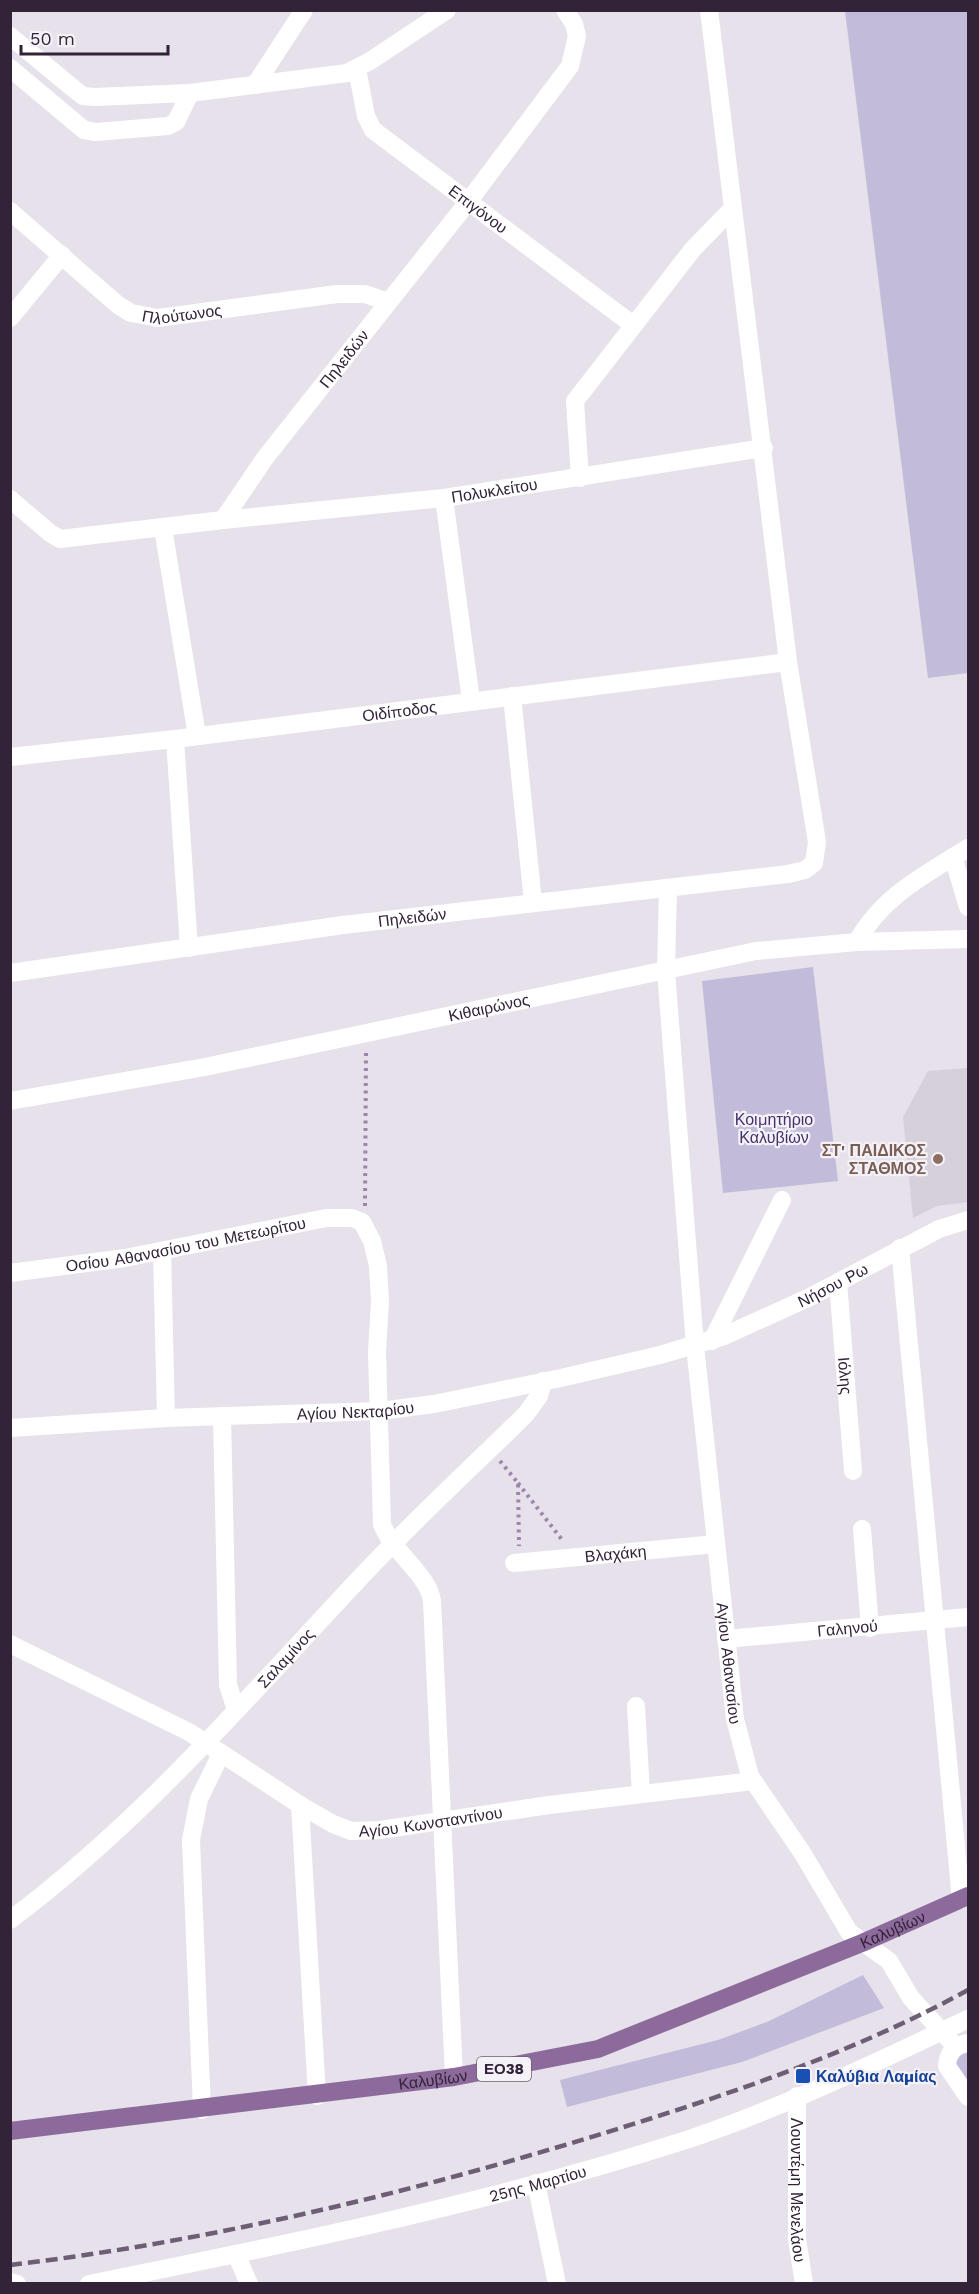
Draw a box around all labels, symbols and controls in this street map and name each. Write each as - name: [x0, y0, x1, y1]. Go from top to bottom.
- scale bar: [21, 18, 168, 56]
- text: 50 m: [30, 28, 75, 49]
- street label: Επιγόνου: [445, 181, 511, 237]
- street label: Πλούτωνος: [140, 301, 223, 328]
- street label: Πηλειδών: [315, 326, 373, 392]
- street label: Πολυκλείτου: [450, 475, 539, 507]
- street label: Οιδίποδος: [361, 697, 438, 725]
- street label: Πηλειδών: [377, 904, 447, 931]
- street label: Κιθαιρώνος: [447, 990, 531, 1025]
- park label: Κοιμητήριο Καλυβίων: [735, 1110, 813, 1147]
- place label: ΣΤ' ΠΑΙΔΙΚΟΣ ΣΤΑΘΜΟΣ: [822, 1141, 926, 1178]
- marker: ΣΤ' ΠΑΙΔΙΚΟΣ ΣΤΑΘΜΟΣ: [931, 1152, 945, 1166]
- street label: Οσίου Αθανασίου του Μετεωρίτου: [64, 1213, 307, 1276]
- street label: Νήσου Ρω: [795, 1259, 871, 1311]
- street label: Ιόλης: [834, 1356, 856, 1396]
- street label: Αγίου Νεκταρίου: [297, 1398, 415, 1424]
- street label: Βλαχάκη: [584, 1542, 647, 1566]
- street label: Αγίου Αθανασίου: [713, 1601, 745, 1726]
- street label: Γαληνού: [816, 1616, 879, 1641]
- street label: Σαλαμίνος: [254, 1624, 318, 1692]
- street label: Αγίου Κωνσταντίνου: [359, 1803, 504, 1841]
- street label: Καλυβίων: [857, 1907, 928, 1953]
- road number: ΕΟ38: [477, 2057, 531, 2081]
- street label: Καλυβίων: [397, 2066, 469, 2094]
- marker: Καλύβια Λαμίας: [794, 2067, 812, 2085]
- place label: Καλύβια Λαμίας: [816, 2067, 937, 2086]
- street label: Λουντέμη Μενελάου: [787, 2118, 809, 2263]
- street label: 25ης Μαρτίου: [487, 2162, 589, 2206]

